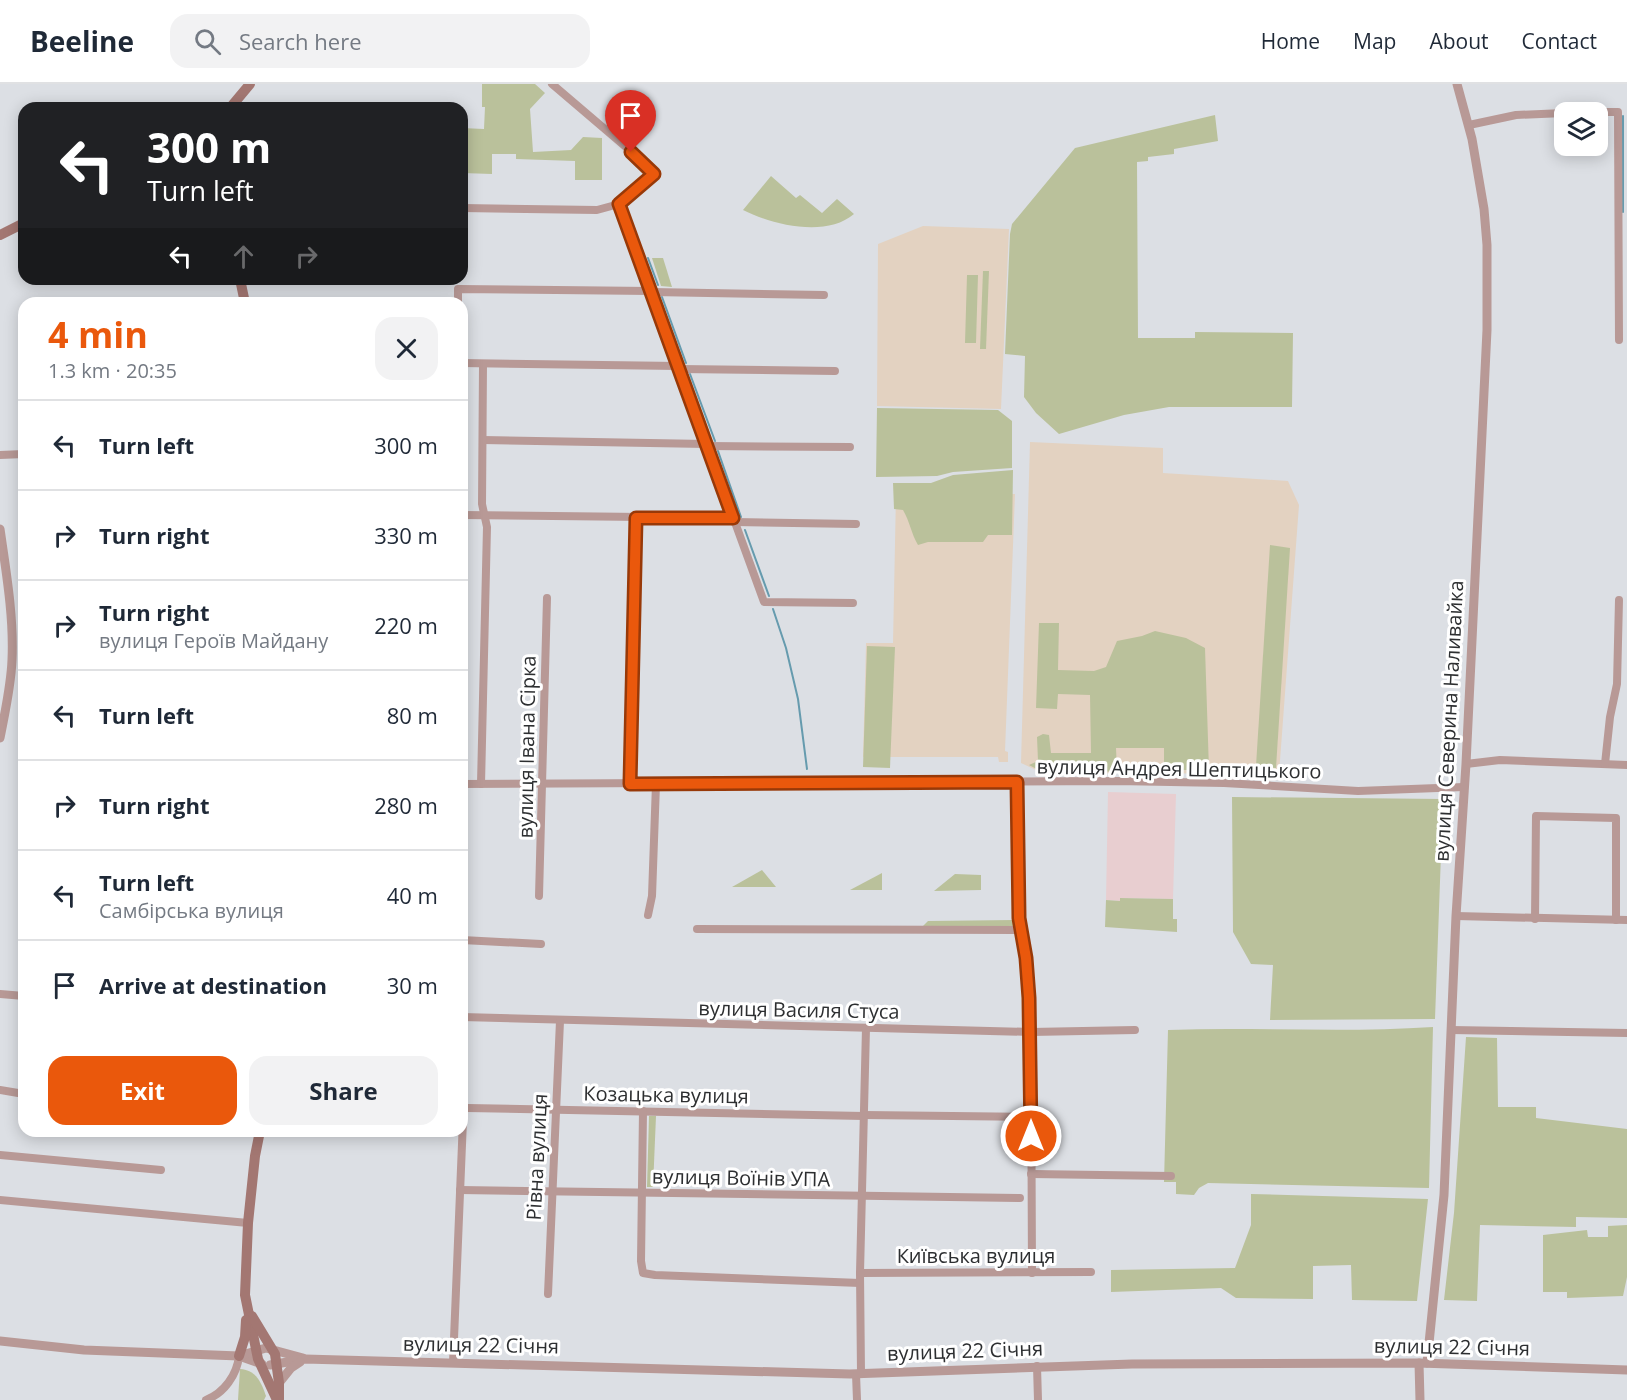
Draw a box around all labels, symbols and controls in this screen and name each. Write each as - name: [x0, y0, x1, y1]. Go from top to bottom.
- search box: [170, 14, 590, 68]
- text: Beeline: [30, 22, 134, 60]
- icon: search: [191, 25, 224, 58]
- text: Search here: [239, 26, 362, 56]
- text: Home: [1261, 27, 1320, 55]
- text: Map: [1353, 27, 1396, 55]
- text: About: [1429, 27, 1489, 55]
- text: Contact: [1522, 27, 1597, 55]
- pin: [605, 90, 656, 152]
- icon: arrive: [614, 99, 647, 132]
- map controls: [1554, 102, 1608, 156]
- button: layers: [1554, 102, 1608, 156]
- text: 300 m: [147, 118, 271, 175]
- icon: left: [48, 126, 126, 204]
- text: Turn left: [147, 172, 254, 209]
- icon: left: [164, 240, 197, 273]
- icon: ahead: [227, 240, 260, 273]
- icon: right: [290, 240, 323, 273]
- text: 4 min: [48, 310, 148, 359]
- button: close: [375, 317, 438, 380]
- text: 1.3 km · 20:35: [48, 357, 177, 384]
- icon: left: [48, 429, 81, 462]
- text: Turn left: [99, 430, 194, 460]
- text: 300 m: [374, 430, 438, 460]
- icon: right: [48, 519, 81, 552]
- text: Turn right: [99, 520, 210, 550]
- text: 330 m: [374, 520, 438, 550]
- street label: вулиця Северина Наливайка: [1428, 580, 1469, 862]
- text: Turn right: [99, 597, 210, 627]
- icon: right: [48, 609, 81, 642]
- text: 220 m: [374, 610, 438, 640]
- text: вулиця Героїв Майдану: [99, 627, 328, 654]
- street label: вулиця Івана Сірка: [511, 655, 542, 839]
- icon: left: [48, 699, 81, 732]
- text: Turn left: [99, 700, 194, 730]
- text: 80 m: [387, 700, 438, 730]
- street label: вулиця Андрея Шептицького: [1036, 753, 1322, 784]
- icon: right: [48, 789, 81, 822]
- text: Turn right: [99, 790, 210, 820]
- text: 280 m: [374, 790, 438, 820]
- text: Turn left: [99, 867, 194, 897]
- icon: left: [48, 879, 81, 912]
- text: 40 m: [387, 880, 438, 910]
- text: Самбірська вулиця: [99, 897, 284, 924]
- icon: arrive: [48, 969, 81, 1002]
- text: Arrive at destination: [99, 970, 327, 1000]
- text: 30 m: [387, 970, 438, 1000]
- street label: вулиця Василя Стуса: [698, 994, 900, 1025]
- button: Exit: [48, 1056, 237, 1125]
- button: Share: [249, 1056, 438, 1125]
- street label: Козацька вулиця: [583, 1080, 749, 1109]
- street label: Рівна вулиця: [520, 1093, 553, 1221]
- position arrow: [999, 1104, 1063, 1168]
- street label: вулиця Воїнів УПА: [652, 1162, 831, 1193]
- street label: Київська вулиця: [897, 1242, 1055, 1269]
- street label: вулиця 22 Січня: [403, 1330, 559, 1359]
- street label: вулиця 22 Січня: [1374, 1332, 1530, 1361]
- street label: вулиця 22 Січня: [887, 1334, 1043, 1367]

